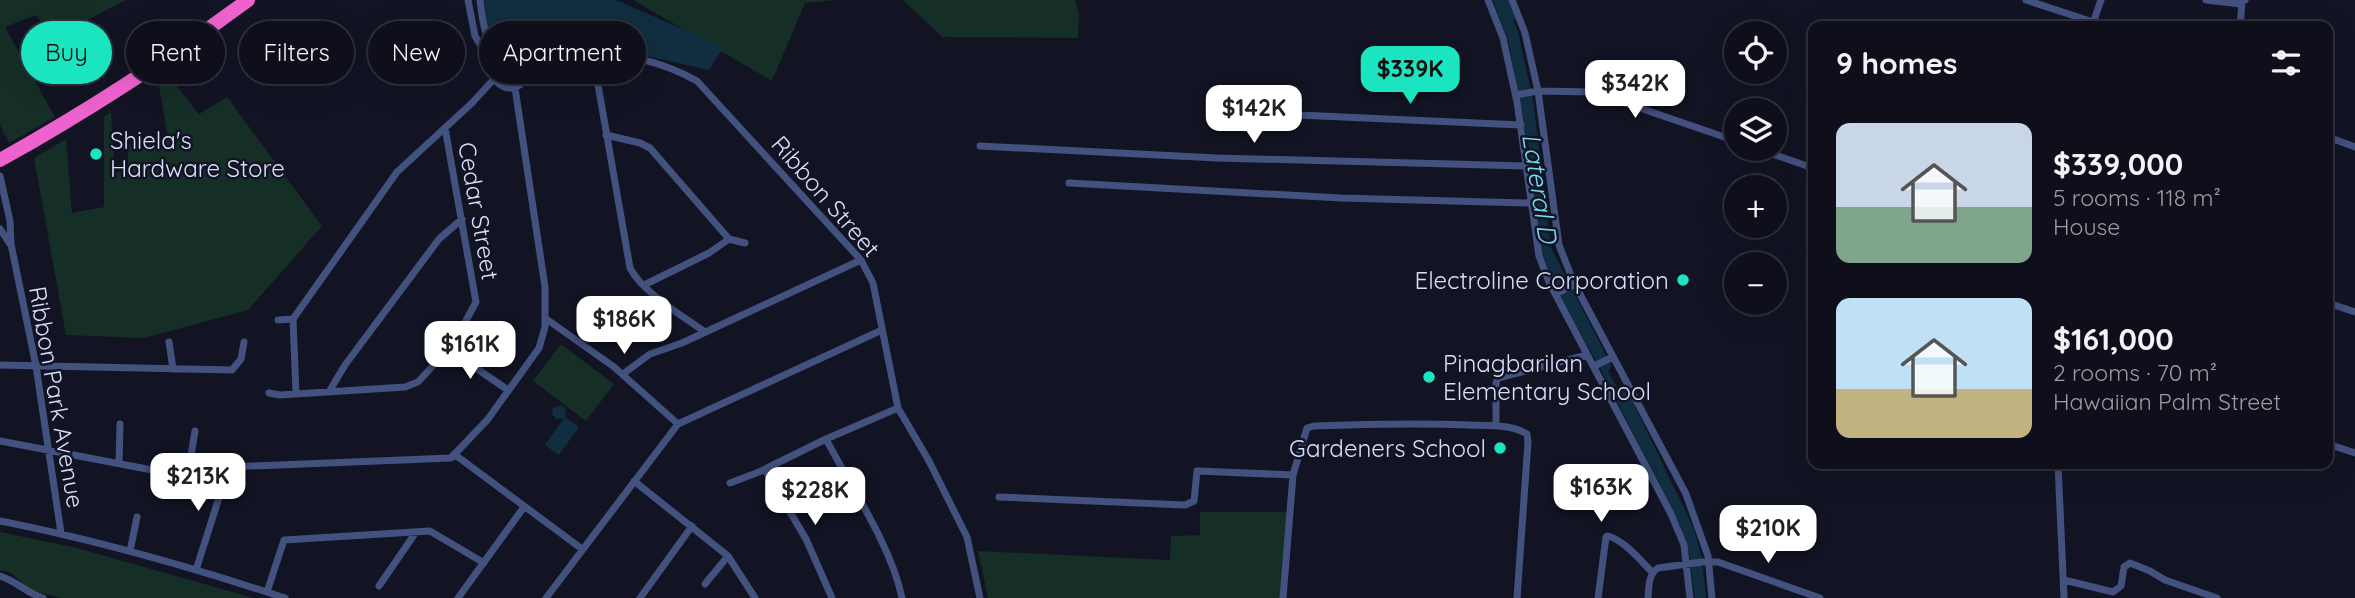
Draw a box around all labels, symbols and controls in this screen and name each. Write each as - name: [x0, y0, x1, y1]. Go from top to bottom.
- chip: Buy: [21, 21, 112, 84]
- chip: Rent: [126, 21, 225, 84]
- chip: Filters: [239, 21, 354, 84]
- chip: New: [368, 21, 465, 84]
- chip: Apartment: [479, 21, 646, 84]
- map controls: [1724, 21, 1787, 315]
- button: locate: [1724, 21, 1787, 84]
- text: 9 homes: [1836, 44, 1958, 82]
- icon: filters: [2267, 44, 2305, 82]
- pin: $339K: [1361, 46, 1459, 106]
- text: $339K: [1377, 54, 1443, 83]
- pin: $342K: [1586, 60, 1684, 120]
- text: $342K: [1601, 68, 1669, 97]
- pin: $142K: [1205, 86, 1303, 145]
- text: $142K: [1222, 93, 1286, 122]
- button: layers: [1724, 98, 1787, 161]
- place label: Shiela's Hardware Store: [110, 125, 285, 183]
- street label: Ribbon Street: [765, 129, 887, 263]
- water label: Lateral D: [1515, 131, 1565, 247]
- street label: Cedar Street: [452, 140, 506, 282]
- text: $339,000: [2053, 145, 2183, 183]
- marker: Shiela's Hardware Store: [88, 146, 104, 162]
- icon: home: [1892, 151, 1976, 235]
- button: +: [1724, 175, 1787, 238]
- text: 5 rooms · 118 m²: [2053, 183, 2221, 212]
- text: House: [2053, 212, 2120, 241]
- button: −: [1724, 252, 1787, 315]
- place label: Electroline Corporation: [1415, 265, 1669, 295]
- marker: Electroline Corporation: [1675, 272, 1691, 288]
- street label: Ribbon Park Avenue: [23, 284, 91, 510]
- pin: $186K: [575, 296, 673, 356]
- text: $186K: [592, 304, 656, 333]
- text: $161,000: [2053, 320, 2174, 358]
- pin: $161K: [421, 322, 519, 381]
- icon: home: [1892, 326, 1976, 410]
- text: $161K: [441, 329, 499, 358]
- place label: Pinagbarilan Elementary School: [1443, 348, 1651, 406]
- text: 2 rooms · 70 m²: [2053, 358, 2217, 387]
- marker: Pinagbarilan Elementary School: [1421, 369, 1437, 385]
- text: Hawaiian Palm Street: [2053, 387, 2281, 416]
- place label: Gardeners School: [1289, 433, 1486, 463]
- marker: Gardeners School: [1492, 440, 1508, 456]
- pin: $213K: [149, 454, 247, 513]
- text: $213K: [166, 461, 230, 490]
- pin: $163K: [1552, 464, 1650, 524]
- pin: $228K: [766, 468, 864, 527]
- text: $163K: [1570, 472, 1632, 501]
- text: $228K: [781, 475, 849, 504]
- pin: $210K: [1719, 505, 1817, 565]
- text: $210K: [1736, 513, 1800, 542]

